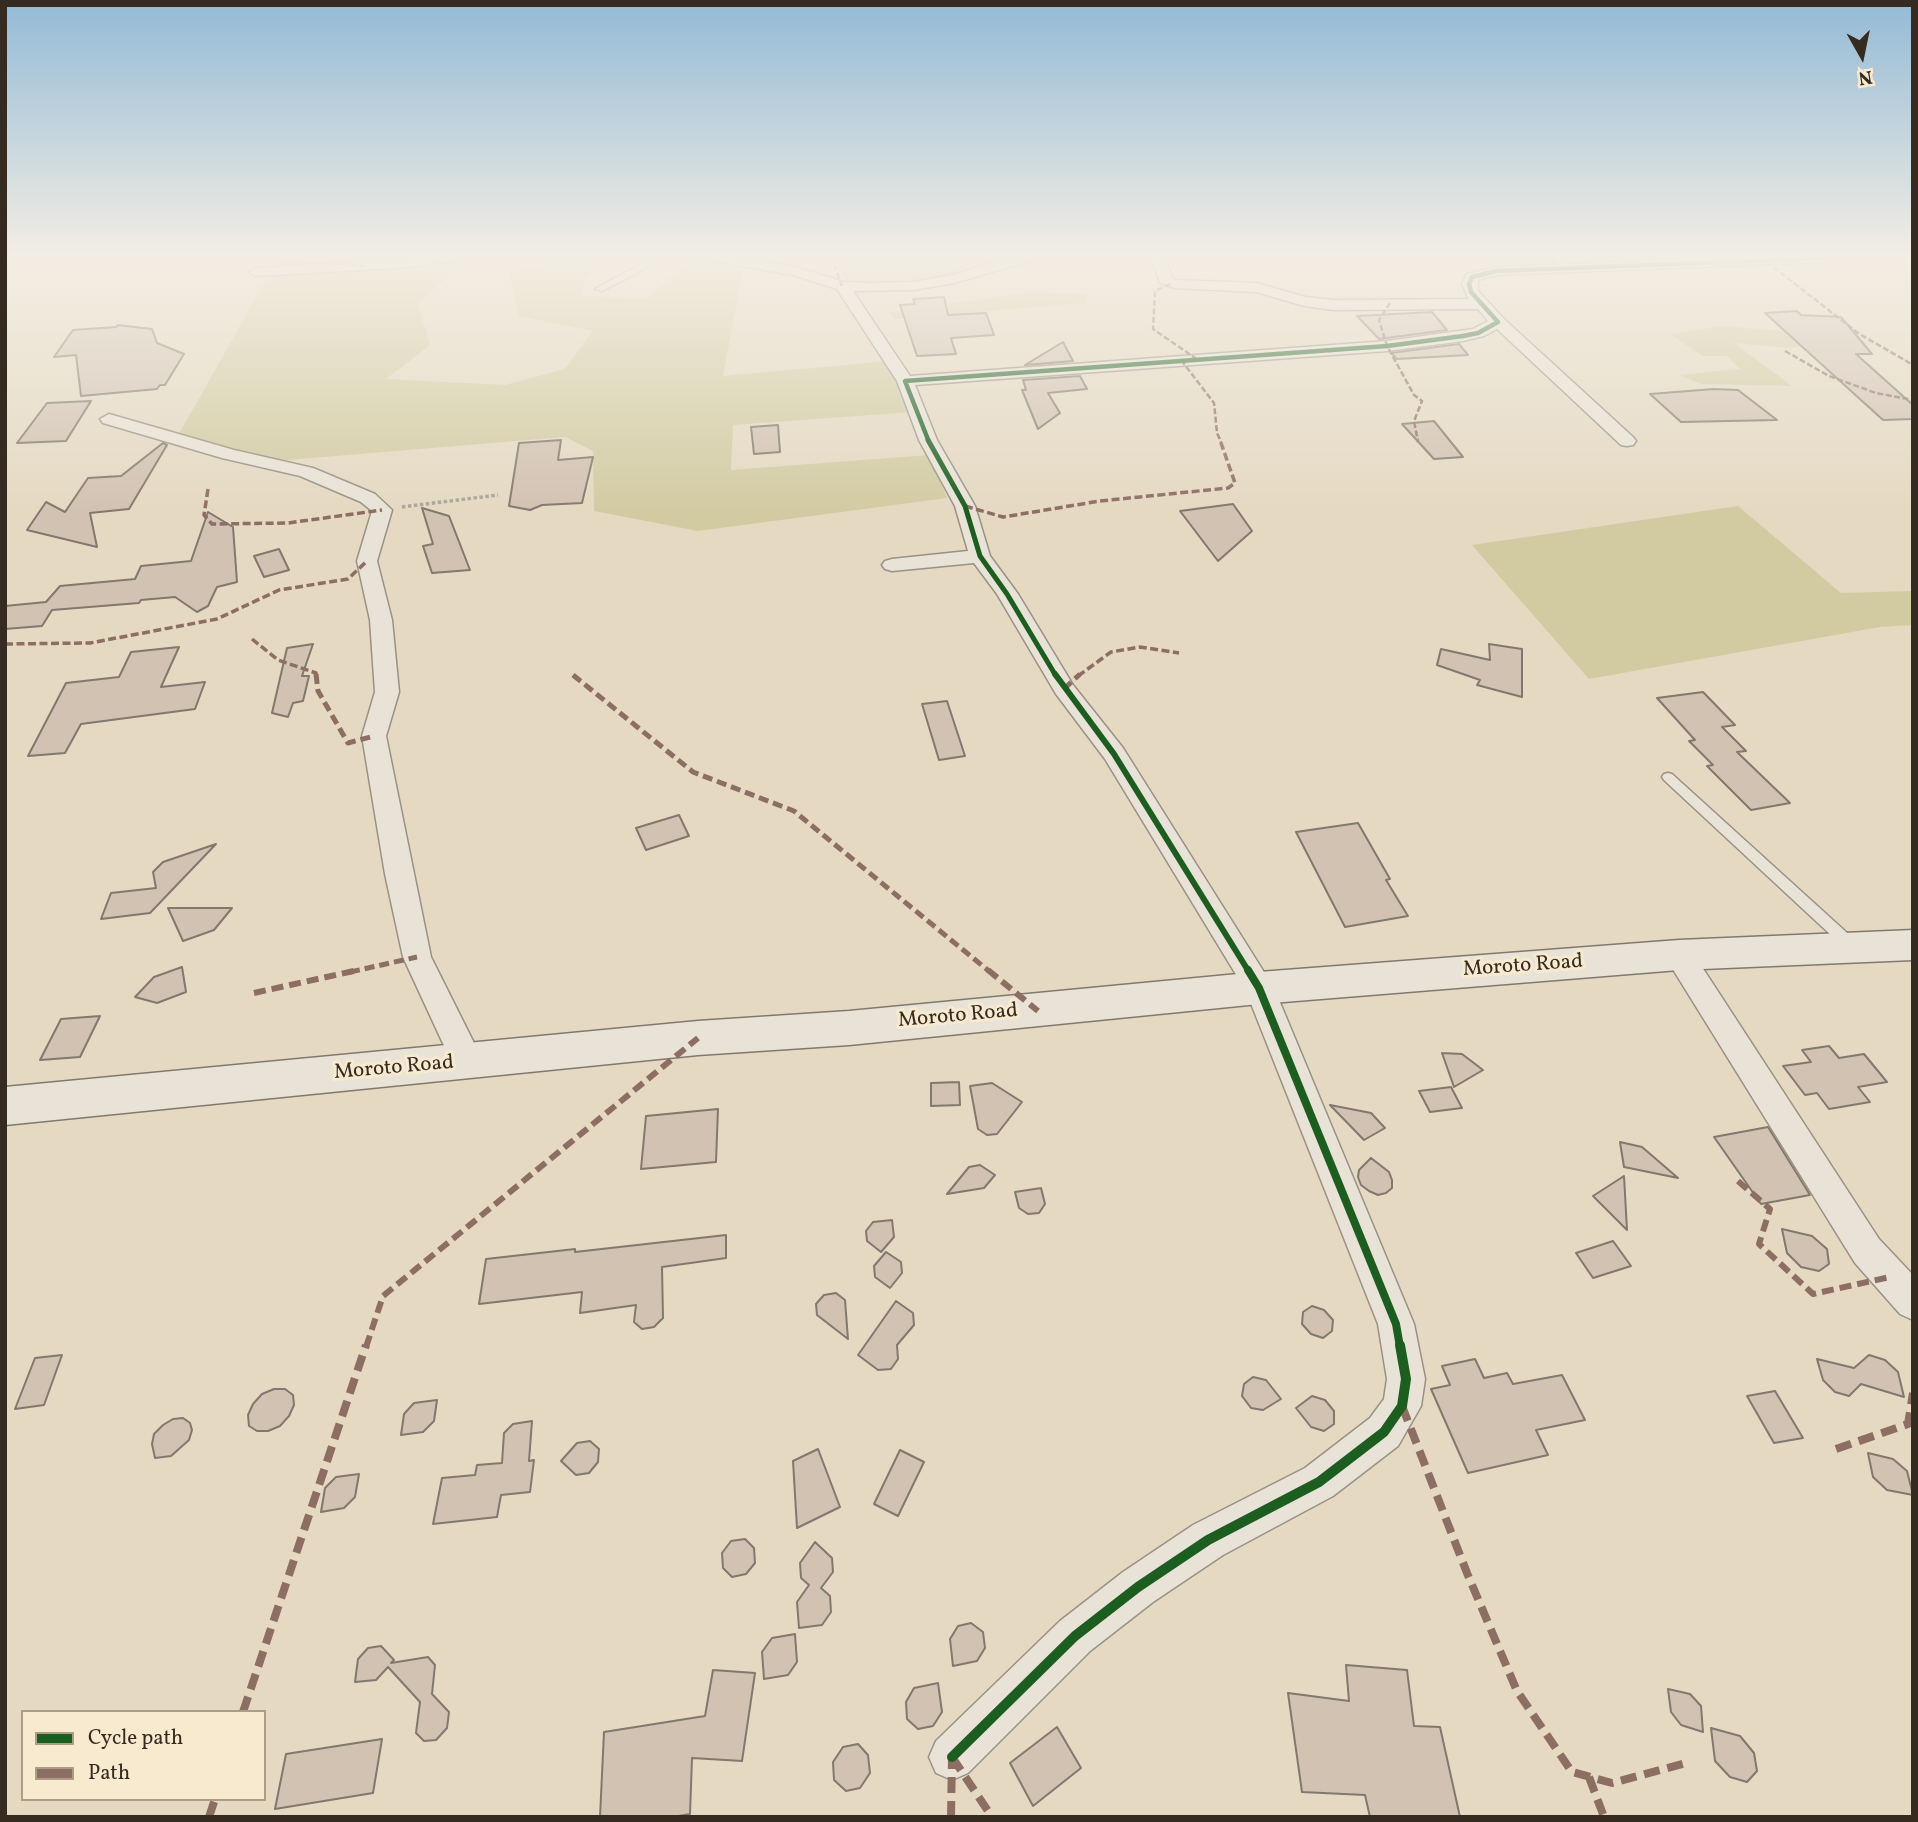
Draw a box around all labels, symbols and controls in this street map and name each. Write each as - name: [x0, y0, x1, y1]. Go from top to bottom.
- north arrow: [1827, 21, 1897, 91]
- text: N: [1856, 63, 1874, 91]
- street label: Moroto Road: [1462, 950, 1584, 984]
- street label: Moroto Road: [897, 999, 1019, 1035]
- street label: Moroto Road: [333, 1051, 455, 1087]
- legend: [21, 1710, 266, 1801]
- text: Cycle path: [88, 1724, 183, 1753]
- text: Path: [88, 1759, 130, 1788]

